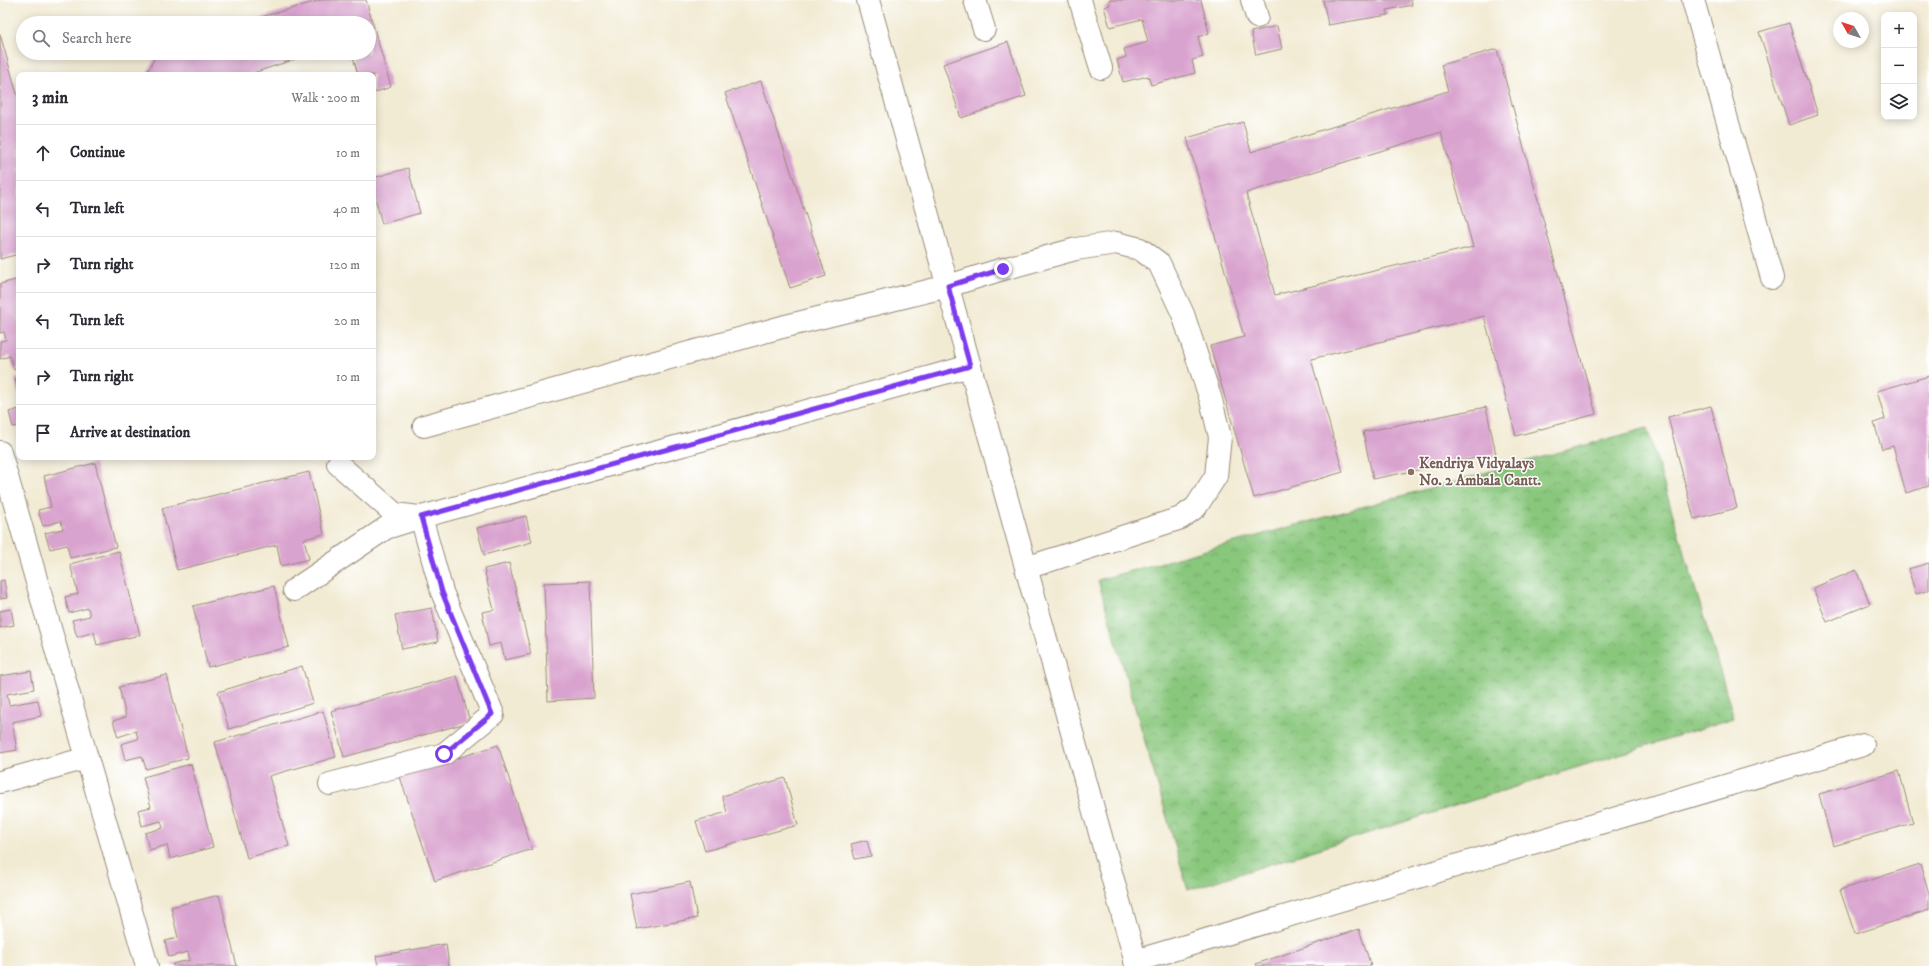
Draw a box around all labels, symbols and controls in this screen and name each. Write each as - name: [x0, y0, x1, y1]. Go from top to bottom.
- north arrow: [1833, 12, 1869, 48]
- map controls: [1881, 12, 1917, 120]
- button: +: [1881, 12, 1917, 48]
- search box: [16, 16, 376, 60]
- icon: search: [30, 27, 52, 49]
- text: Search here: [62, 29, 131, 48]
- button: −: [1881, 48, 1917, 84]
- button: layers: [1881, 84, 1917, 120]
- text: 3 min: [32, 87, 68, 109]
- text: Walk · 200 m: [291, 90, 360, 106]
- icon: ahead: [32, 142, 54, 164]
- text: Continue: [70, 143, 125, 162]
- text: 10 m: [336, 145, 360, 161]
- icon: left: [32, 198, 54, 220]
- text: Turn left: [70, 199, 124, 218]
- text: 40 m: [333, 201, 360, 217]
- icon: right: [32, 254, 54, 276]
- text: Turn right: [70, 255, 133, 274]
- text: 120 m: [329, 257, 360, 273]
- route end: [994, 260, 1012, 278]
- icon: left: [32, 310, 54, 332]
- text: Turn left: [70, 311, 124, 330]
- text: 20 m: [334, 313, 360, 329]
- icon: right: [32, 366, 54, 388]
- text: Turn right: [70, 367, 133, 386]
- text: 10 m: [336, 369, 360, 385]
- icon: arrive: [32, 422, 54, 444]
- text: Arrive at destination: [70, 423, 190, 442]
- place label: Kendriya Vidyalays No. 2 Ambala Cantt.: [1419, 454, 1542, 490]
- marker: Kendriya Vidyalays No. 2 Ambala Cantt.: [1406, 467, 1416, 477]
- route start: [435, 745, 453, 763]

